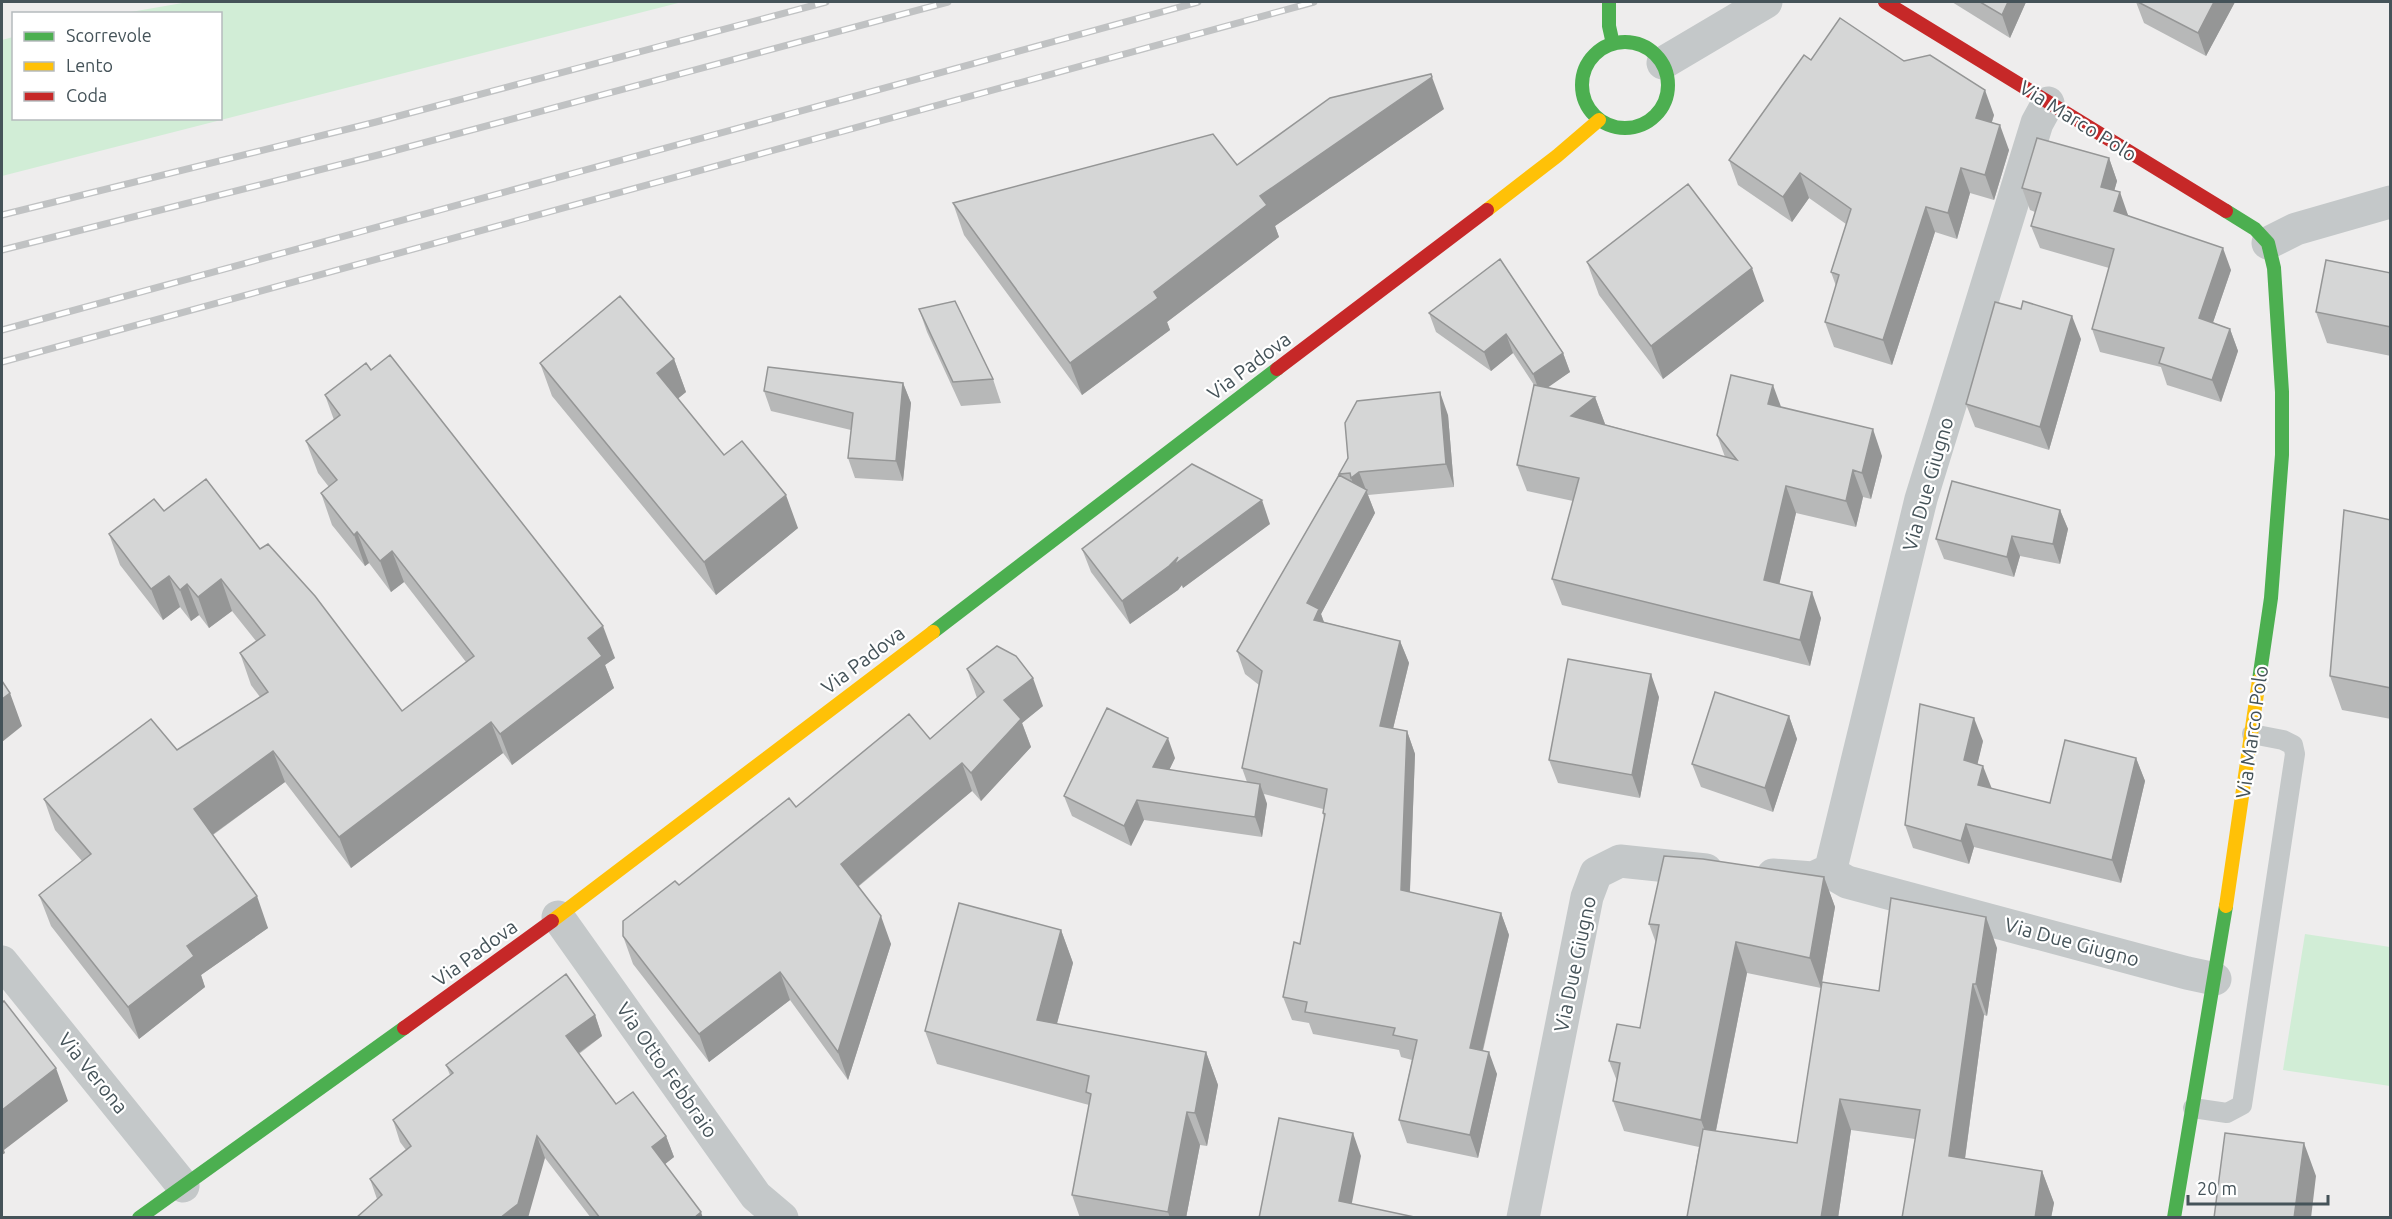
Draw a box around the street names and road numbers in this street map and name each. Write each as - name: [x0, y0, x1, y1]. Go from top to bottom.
- street label: Via Marco Polo: [2015, 75, 2141, 166]
- street label: Via Padova: [1202, 327, 1295, 404]
- street label: Via Due Giugno: [1897, 414, 1958, 554]
- street label: Via Padova: [816, 621, 909, 698]
- street label: Via Marco Polo: [2231, 664, 2272, 800]
- street label: Via Due Giugno: [1549, 894, 1600, 1034]
- street label: Via Due Giugno: [2002, 912, 2142, 971]
- street label: Via Padova: [428, 914, 521, 991]
- street label: Via Otto Febbraio: [612, 998, 723, 1142]
- street label: Via Verona: [54, 1028, 133, 1118]

